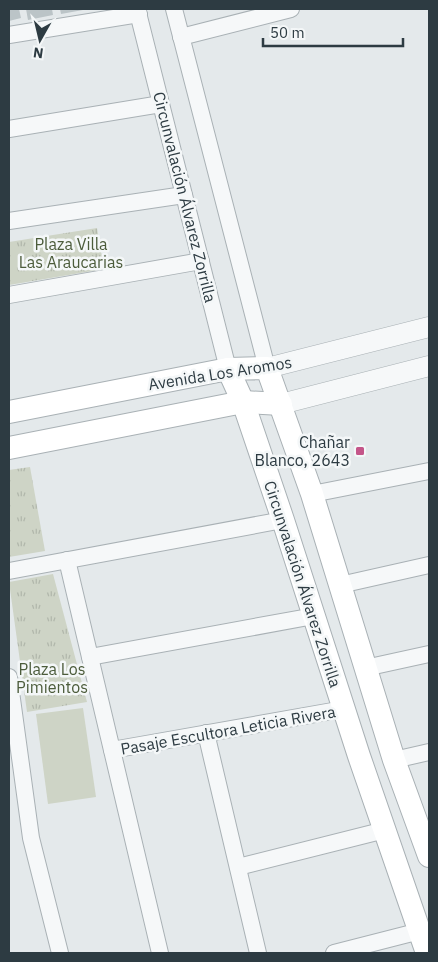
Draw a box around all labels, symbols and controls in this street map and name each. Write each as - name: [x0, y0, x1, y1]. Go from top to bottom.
- north arrow: [15, 15, 65, 65]
- scale bar: [263, 15, 403, 47]
- text: 50 m: [270, 23, 305, 42]
- text: N: [32, 43, 44, 62]
- street label: Circunvalación Álvarez Zorrilla: [149, 89, 222, 305]
- park label: Plaza Villa Las Araucarias: [19, 234, 123, 272]
- street label: Avenida Los Aromos: [147, 352, 293, 394]
- place label: Chañar Blanco, 2643: [254, 432, 350, 470]
- marker: Chañar Blanco, 2643: [354, 445, 366, 457]
- street label: Circunvalación Álvarez Zorrilla: [260, 478, 347, 690]
- park label: Plaza Los Pimientos: [16, 659, 88, 697]
- street label: Pasaje Escultora Leticia Rivera: [119, 701, 337, 759]

